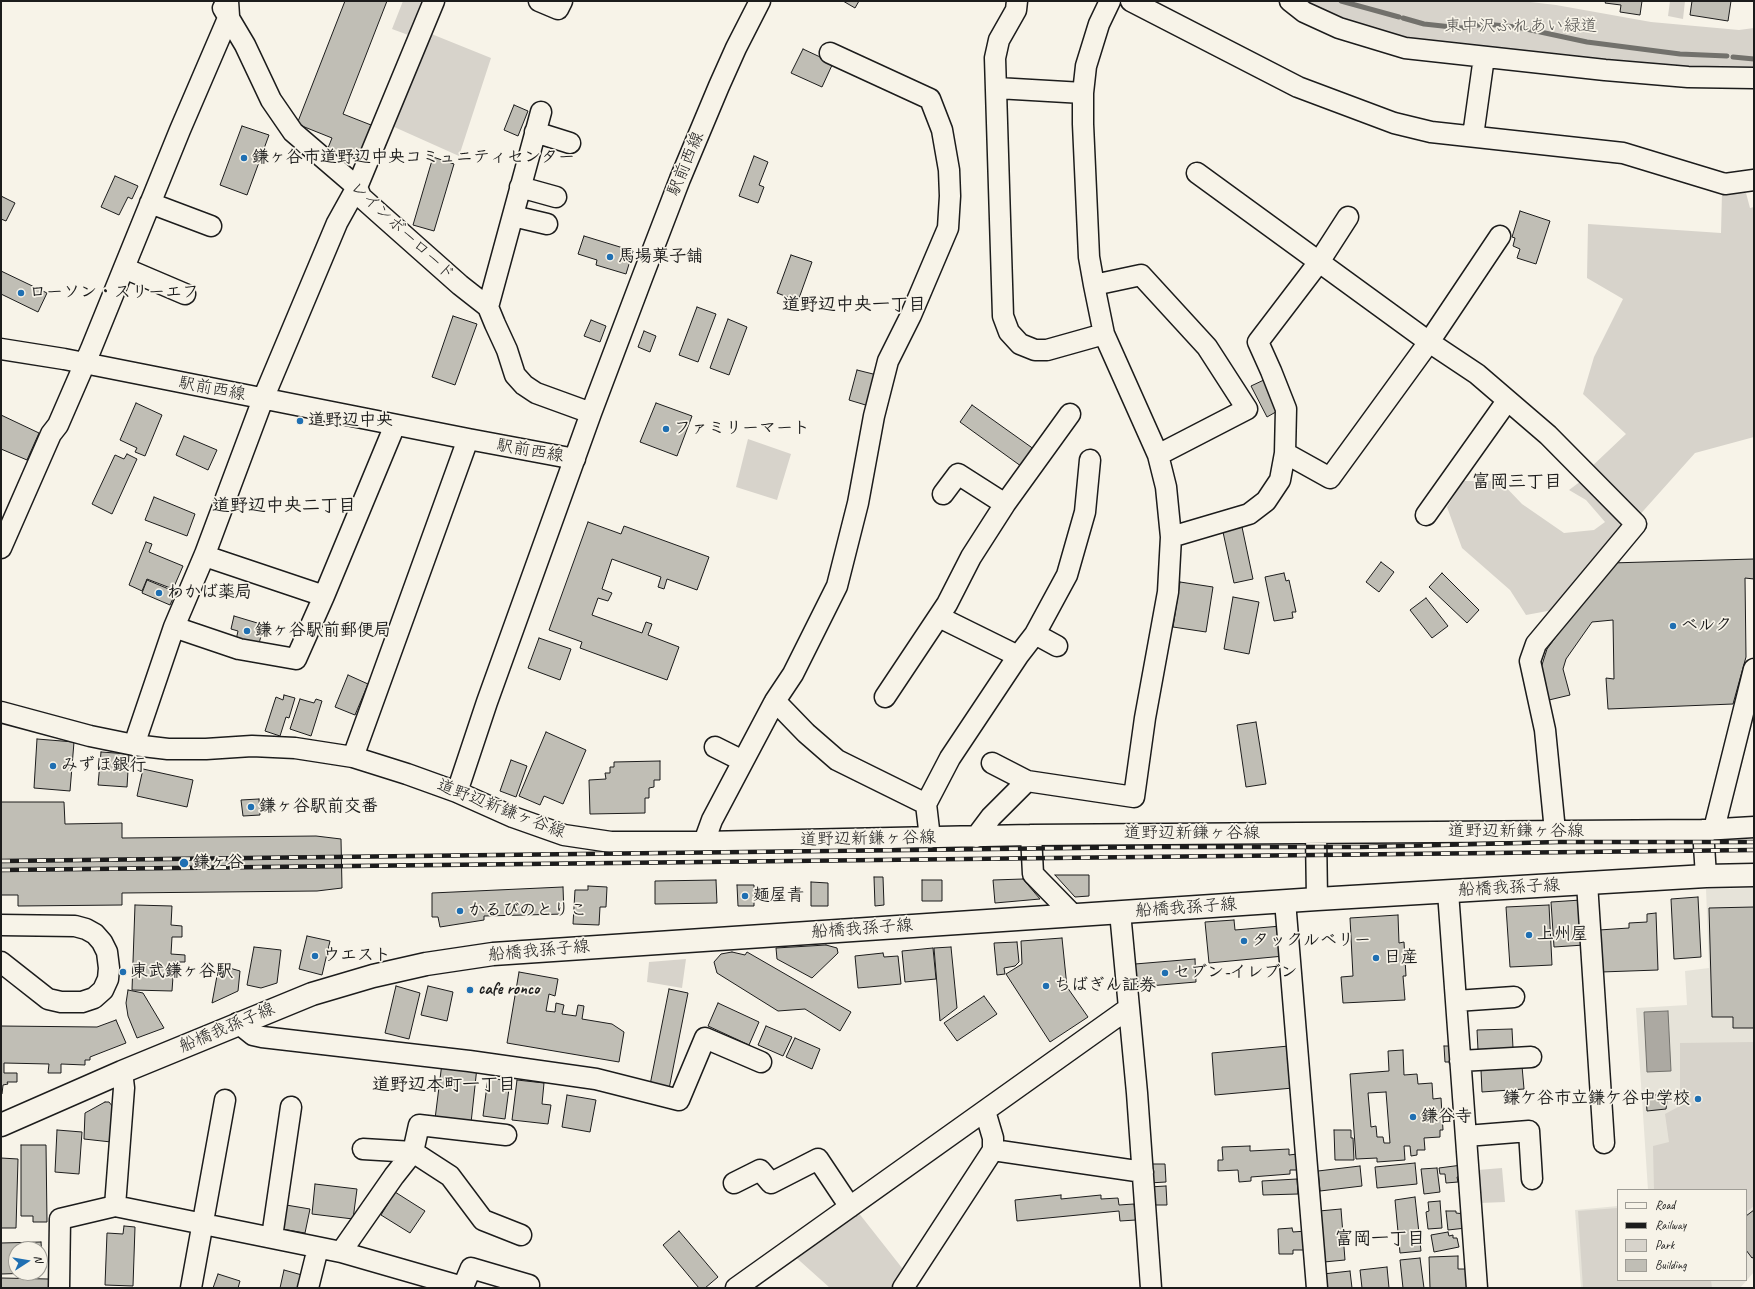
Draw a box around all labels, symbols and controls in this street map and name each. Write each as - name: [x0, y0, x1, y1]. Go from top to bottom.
- park label: 東中沢ふれあい緑道: [1445, 17, 1597, 37]
- street label: 駅前西線: [663, 129, 709, 199]
- place label: 鎌ヶ谷市道野辺中央コミュニティセンター: [252, 148, 575, 168]
- marker: 鎌ヶ谷市道野辺中央コミュニティセンター: [239, 153, 249, 163]
- street label: レインボーロード: [345, 177, 459, 285]
- place label: 馬場菓子舗: [618, 247, 703, 267]
- marker: 馬場菓子舗: [605, 252, 615, 262]
- place label: ローソン・スリーエフ: [29, 283, 199, 303]
- marker: ローソン・スリーエフ: [16, 288, 26, 298]
- district label: 道野辺中央一丁目: [782, 294, 926, 316]
- street label: 駅前西線: [177, 372, 247, 406]
- place label: 道野辺中央: [308, 411, 393, 431]
- marker: 道野辺中央: [295, 416, 305, 426]
- place label: ファミリーマート: [674, 419, 810, 439]
- marker: ファミリーマート: [661, 424, 671, 434]
- street label: 駅前西線: [495, 435, 565, 467]
- district label: 富岡三丁目: [1472, 471, 1562, 493]
- district label: 道野辺中央二丁目: [212, 495, 356, 517]
- place label: わかば薬局: [167, 583, 252, 603]
- marker: わかば薬局: [154, 588, 164, 598]
- place label: ベルク: [1681, 616, 1732, 636]
- place label: 鎌ヶ谷駅前郵便局: [255, 621, 391, 641]
- marker: ベルク: [1668, 621, 1678, 631]
- marker: 鎌ヶ谷駅前郵便局: [242, 626, 252, 636]
- place label: みずほ銀行: [61, 756, 146, 776]
- marker: みずほ銀行: [48, 761, 58, 771]
- street label: 道野辺新鎌ヶ谷線: [434, 775, 568, 843]
- place label: 鎌ヶ谷駅前交番: [259, 797, 378, 817]
- marker: 鎌ヶ谷駅前交番: [246, 802, 256, 812]
- street label: 道野辺新鎌ヶ谷線: [1448, 822, 1584, 842]
- street label: 道野辺新鎌ヶ谷線: [1124, 824, 1260, 844]
- street label: 道野辺新鎌ヶ谷線: [800, 828, 936, 850]
- place label: 鎌ヶ谷: [193, 853, 244, 873]
- marker: 鎌ヶ谷: [178, 857, 190, 869]
- street label: 船橋我孫子線: [1458, 875, 1560, 901]
- place label: 麺屋青: [753, 886, 804, 906]
- marker: 麺屋青: [740, 891, 750, 901]
- street label: 船橋我孫子線: [1134, 894, 1238, 922]
- place label: かるびのとりこ: [468, 901, 587, 921]
- marker: かるびのとりこ: [455, 906, 465, 916]
- street label: 船橋我孫子線: [810, 915, 914, 943]
- place label: 上州屋: [1537, 925, 1588, 945]
- marker: 上州屋: [1524, 930, 1534, 940]
- place label: タックルベリー: [1252, 931, 1371, 951]
- street label: 船橋我孫子線: [487, 936, 591, 966]
- marker: タックルベリー: [1239, 936, 1249, 946]
- place label: ウエスト: [323, 946, 391, 966]
- place label: 日産: [1384, 948, 1418, 968]
- marker: ウエスト: [310, 951, 320, 961]
- marker: 日産: [1371, 953, 1381, 963]
- place label: 東武鎌ヶ谷駅: [131, 962, 233, 982]
- place label: セブン-イレブン: [1173, 963, 1298, 983]
- marker: 東武鎌ヶ谷駅: [118, 967, 128, 977]
- marker: セブン-イレブン: [1160, 968, 1170, 978]
- place label: ちばぎん証券: [1054, 976, 1156, 996]
- place label: cafe ronco: [478, 980, 539, 1000]
- marker: ちばぎん証券: [1041, 981, 1051, 991]
- marker: cafe ronco: [465, 985, 475, 995]
- street label: 船橋我孫子線: [176, 999, 278, 1057]
- district label: 道野辺本町一丁目: [372, 1074, 516, 1096]
- place label: 鎌ケ谷市立鎌ケ谷中学校: [1503, 1089, 1690, 1109]
- marker: 鎌ケ谷市立鎌ケ谷中学校: [1693, 1094, 1703, 1104]
- place label: 鎌谷寺: [1421, 1107, 1472, 1127]
- marker: 鎌谷寺: [1408, 1112, 1418, 1122]
- legend: [1617, 1189, 1747, 1281]
- text: Road: [1655, 1197, 1675, 1213]
- text: Railway: [1655, 1217, 1686, 1233]
- district label: 富岡一丁目: [1335, 1228, 1425, 1250]
- text: Park: [1655, 1237, 1674, 1253]
- north arrow: [8, 1241, 48, 1281]
- text: N: [31, 1254, 46, 1264]
- text: Building: [1655, 1257, 1687, 1273]

